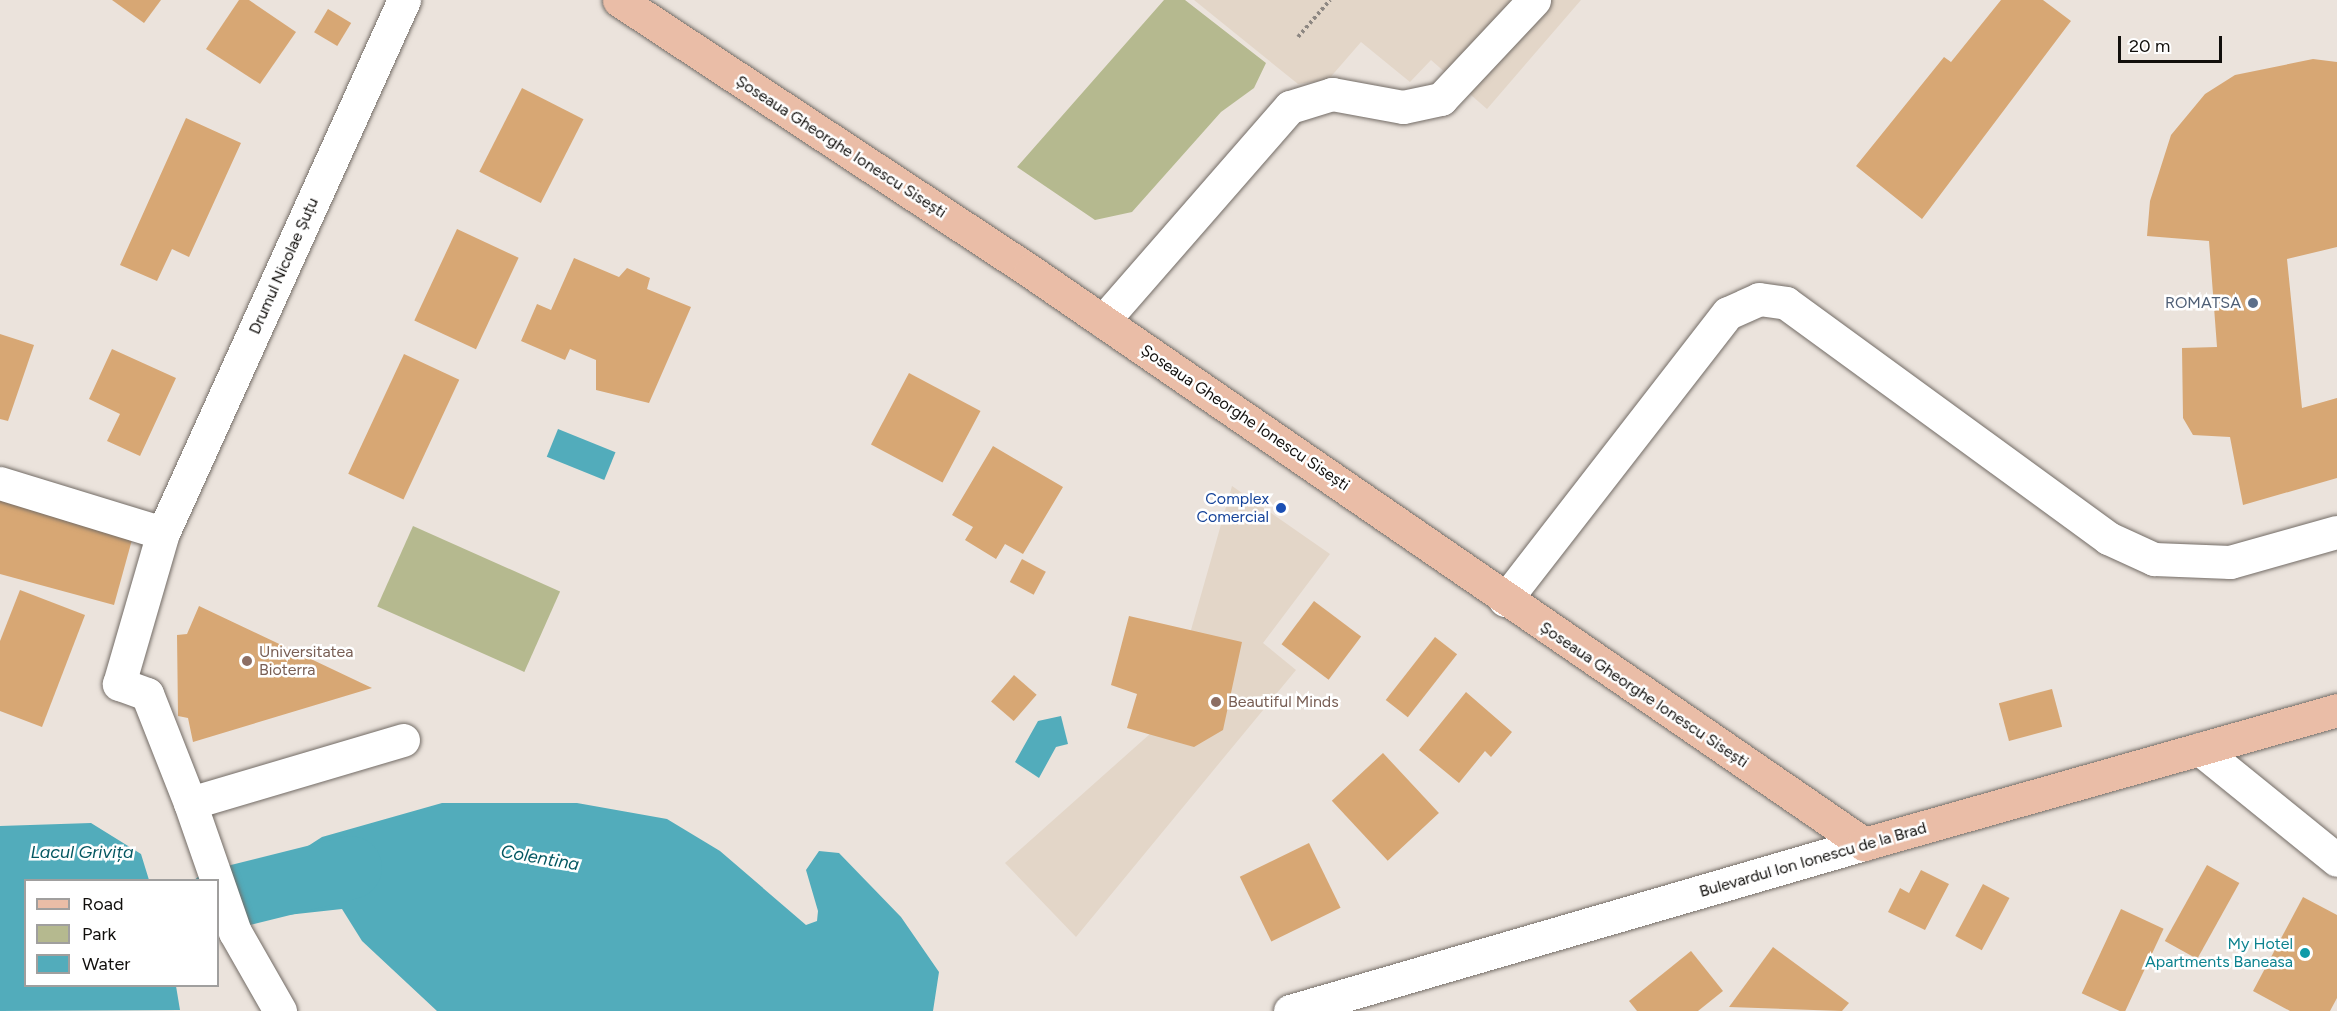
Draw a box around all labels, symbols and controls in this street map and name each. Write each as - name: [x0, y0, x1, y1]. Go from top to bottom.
- scale bar: [2121, 24, 2224, 62]
- text: 20 m: [2129, 35, 2170, 57]
- street label: Șoseaua Gheorghe Ionescu Sisești: [732, 72, 950, 222]
- street label: Drumul Nicolae Șuțu: [245, 195, 323, 337]
- place label: ROMATSA: [2165, 293, 2241, 313]
- marker: ROMATSA: [2246, 296, 2260, 310]
- street label: Șoseaua Gheorghe Ionescu Sisești: [1137, 341, 1353, 495]
- place label: Complex Comercial: [1196, 489, 1269, 527]
- marker: Complex Comercial: [1274, 501, 1288, 515]
- street label: Șoseaua Gheorghe Ionescu Sisești: [1536, 618, 1752, 772]
- place label: Universitatea Bioterra: [259, 642, 353, 680]
- marker: Universitatea Bioterra: [240, 654, 254, 668]
- place label: Beautiful Minds: [1228, 692, 1339, 712]
- marker: Beautiful Minds: [1209, 695, 1223, 709]
- street label: Bulevardul Ion Ionescu de la Brad: [1697, 818, 1929, 902]
- water label: Colentina: [499, 840, 581, 876]
- water label: Lacul Grivița: [30, 841, 134, 863]
- legend: [24, 879, 219, 987]
- text: Road: [82, 893, 123, 915]
- text: Park: [82, 923, 116, 945]
- place label: My Hotel Apartments Baneasa: [2145, 934, 2293, 972]
- marker: My Hotel Apartments Baneasa: [2298, 946, 2312, 960]
- text: Water: [82, 953, 130, 975]

